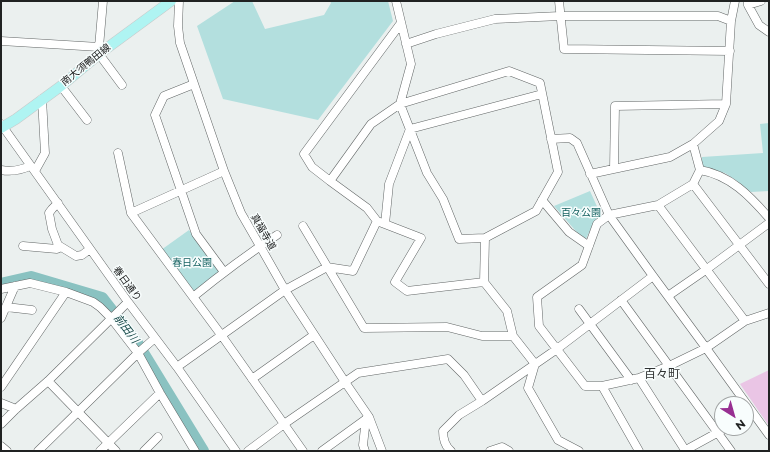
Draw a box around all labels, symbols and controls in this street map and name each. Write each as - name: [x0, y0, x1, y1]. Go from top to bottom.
- street label: 南大須鴨田線: [59, 41, 113, 89]
- park label: 百々公園: [561, 207, 601, 219]
- street label: 真福寺道: [248, 212, 278, 252]
- park label: 春日公園: [172, 257, 212, 269]
- street label: 春日通り: [110, 264, 144, 304]
- water label: 前田川: [111, 312, 141, 346]
- district label: 百々町: [644, 367, 680, 381]
- north arrow: [714, 396, 754, 436]
- text: N: [733, 417, 748, 433]

